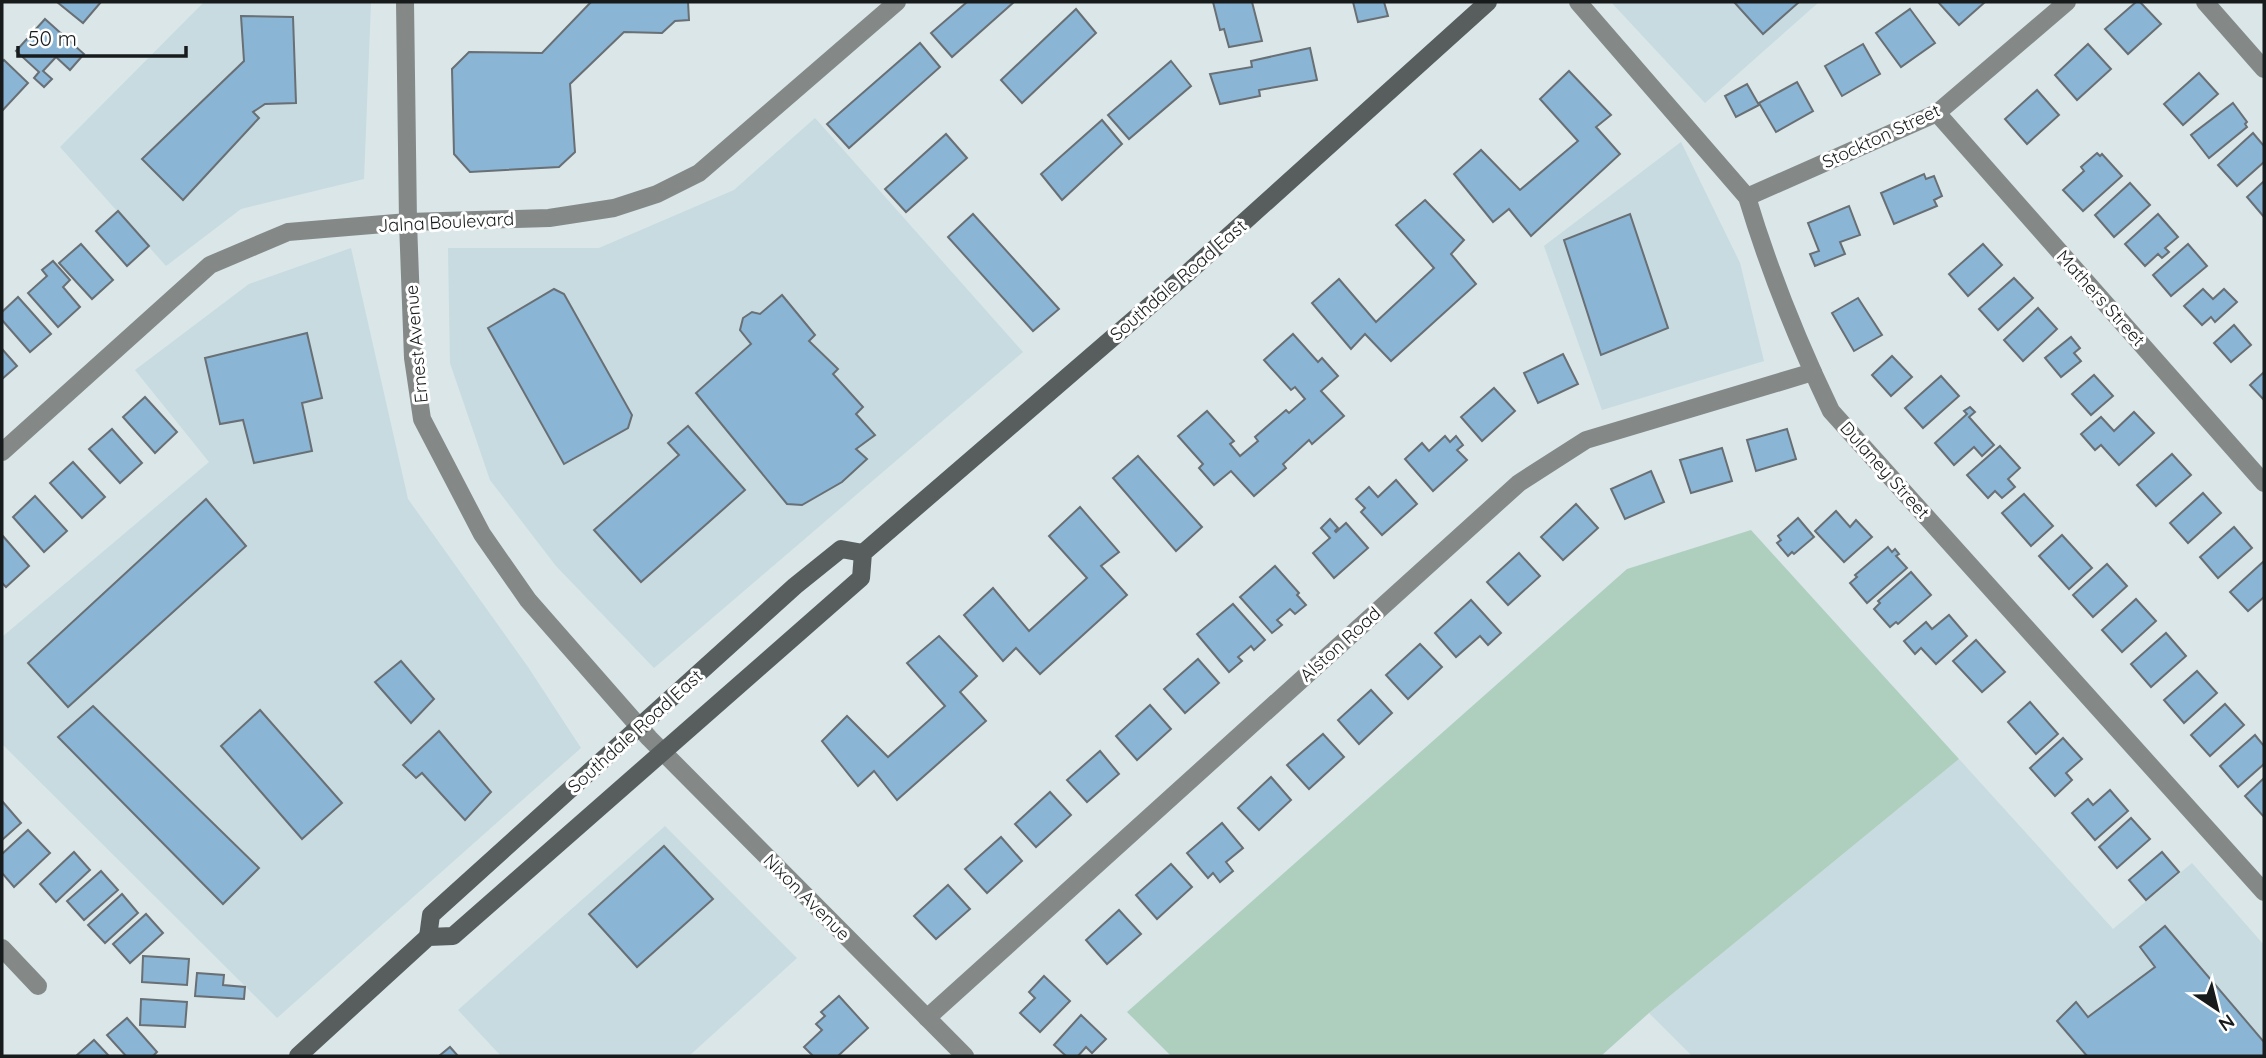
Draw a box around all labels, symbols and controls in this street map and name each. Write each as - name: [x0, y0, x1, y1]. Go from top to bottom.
- scale bar: [18, 14, 186, 58]
- text: 50 m: [28, 25, 77, 51]
- street label: Stockton Street: [1818, 99, 1944, 173]
- street label: Jalna Boulevard: [377, 207, 515, 237]
- street label: Southdale Road East: [1105, 214, 1251, 346]
- street label: Mathers Street: [2052, 245, 2150, 351]
- street label: Ernest Avenue: [399, 284, 433, 404]
- street label: Dulaney Street: [1835, 417, 1935, 523]
- street label: Alston Road: [1295, 602, 1385, 686]
- street label: Southdale Road East: [563, 664, 707, 798]
- street label: Nixon Avenue: [759, 849, 855, 945]
- north arrow: [2182, 974, 2252, 1044]
- text: N: [2214, 1009, 2239, 1037]

